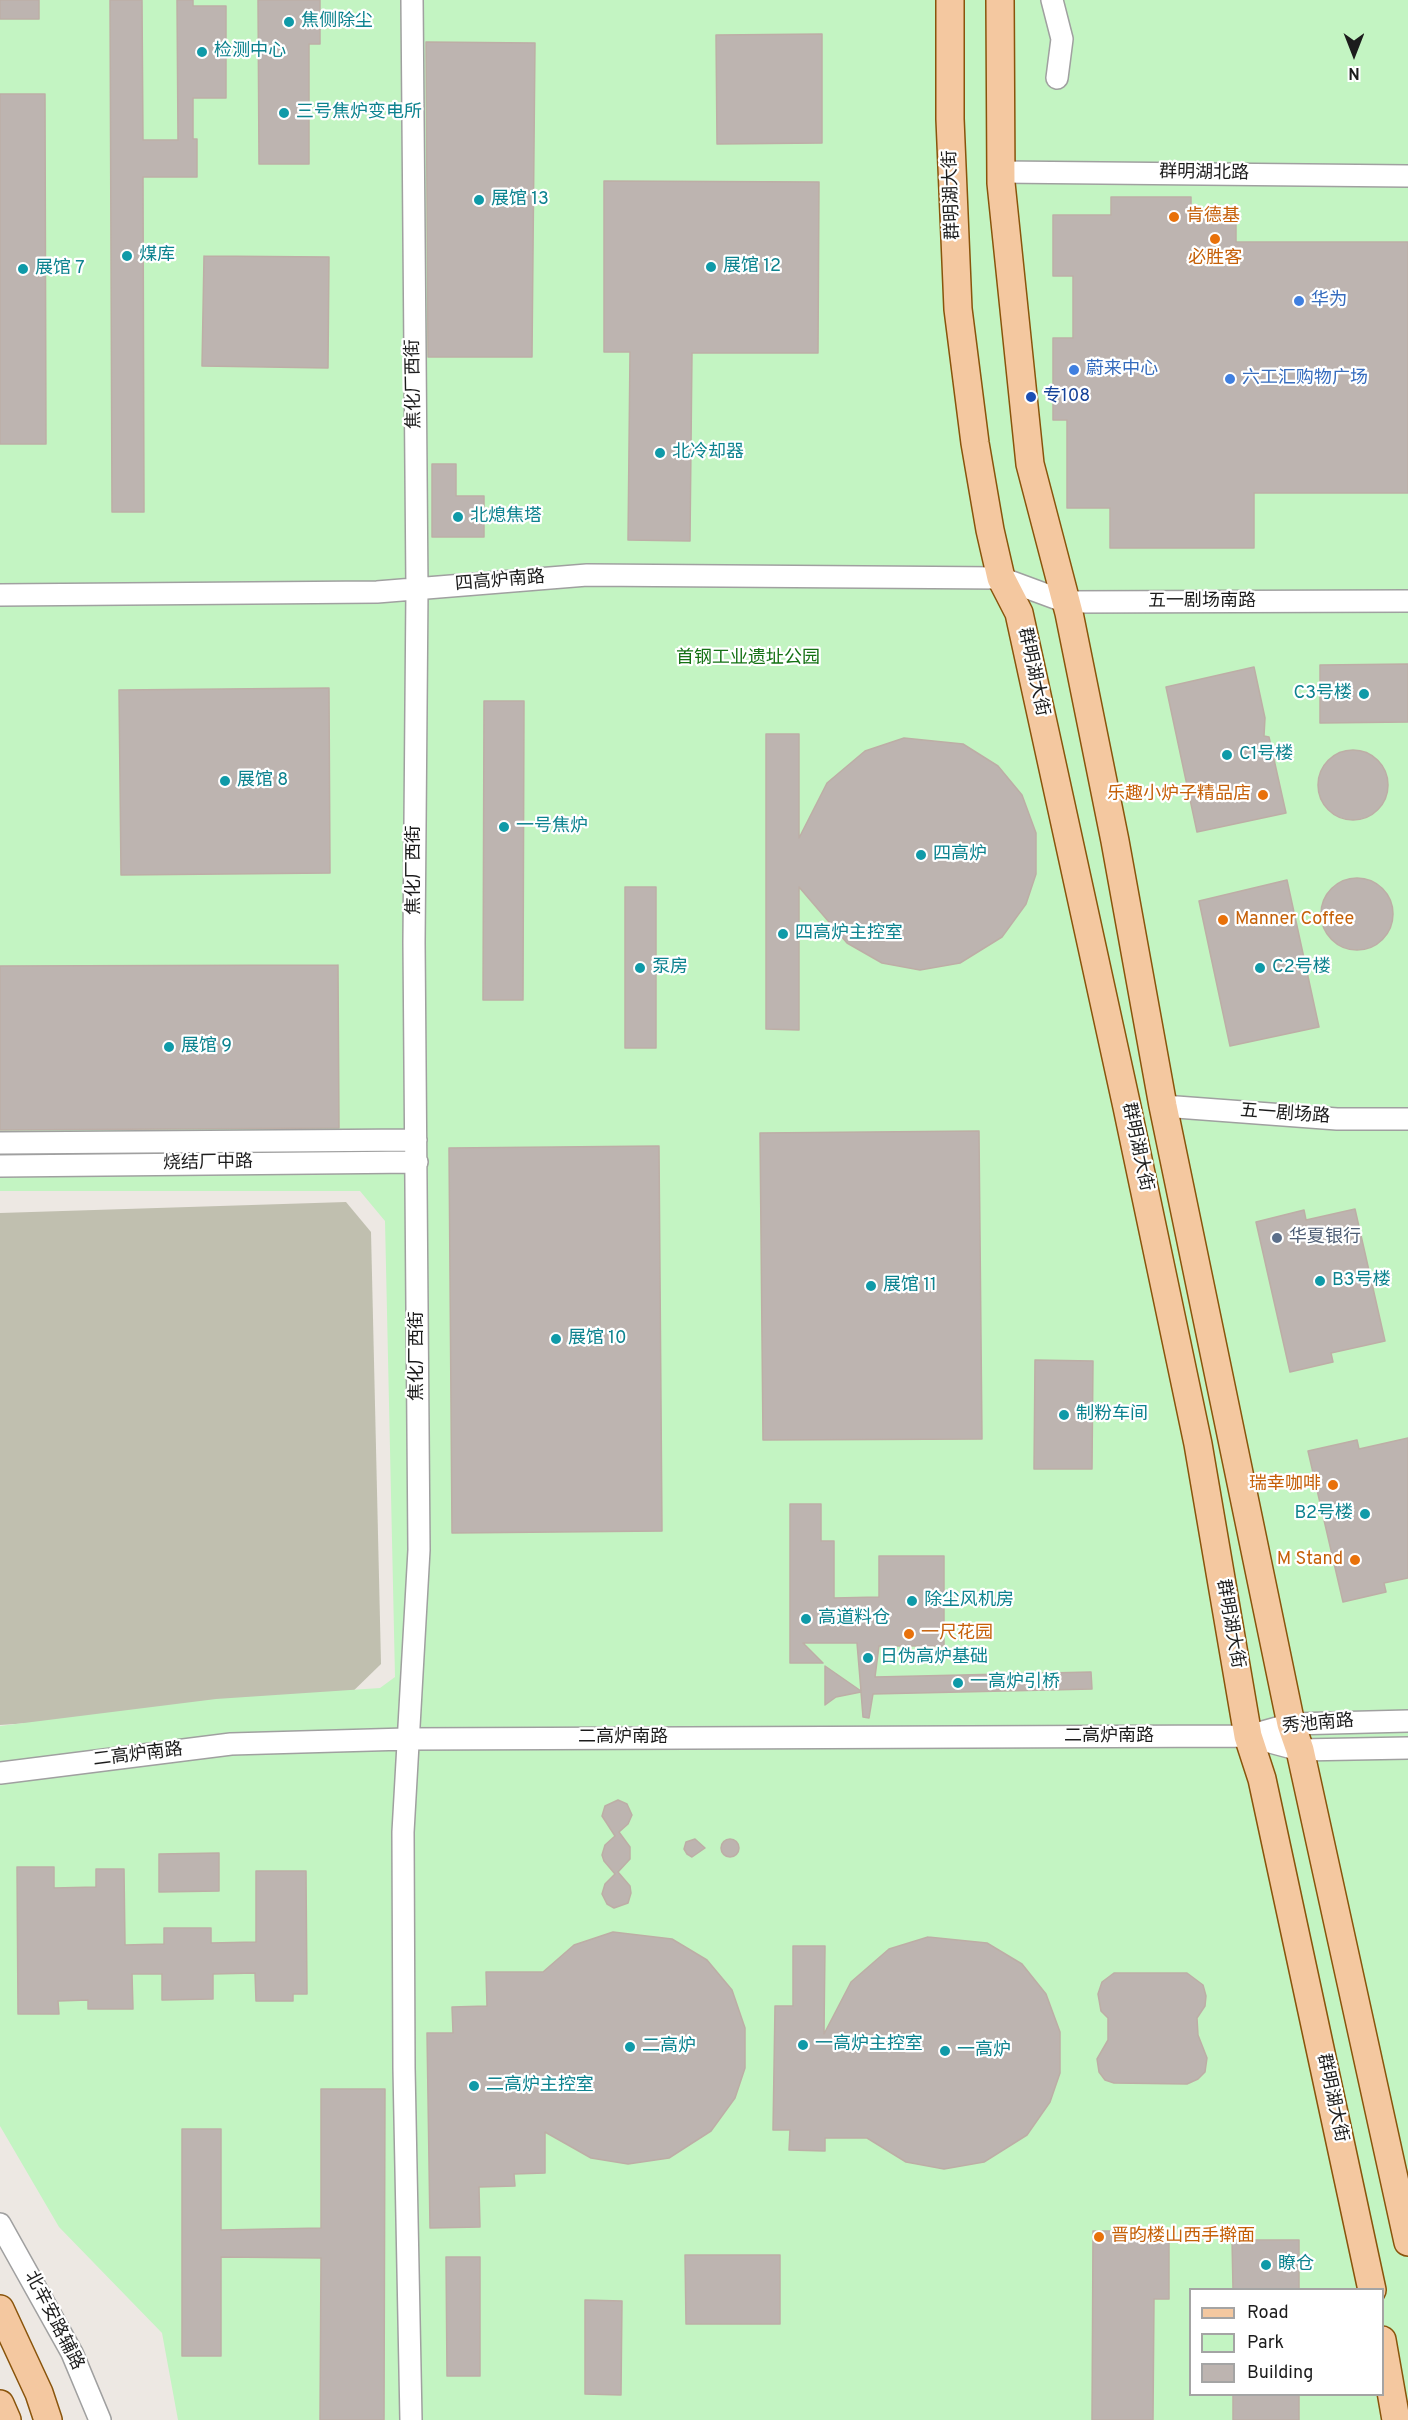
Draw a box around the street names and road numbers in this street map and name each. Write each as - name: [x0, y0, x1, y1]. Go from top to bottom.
- street label: 群明湖大街: [941, 150, 965, 240]
- street label: 群明湖北路: [1159, 162, 1249, 186]
- street label: 焦化厂西街: [403, 339, 427, 429]
- street label: 四高炉南路: [454, 567, 546, 597]
- street label: 五一剧场南路: [1148, 591, 1256, 613]
- street label: 群明湖大街: [1012, 626, 1052, 718]
- street label: 焦化厂西街: [404, 825, 426, 915]
- street label: 群明湖大街: [1116, 1101, 1156, 1193]
- street label: 五一剧场路: [1239, 1101, 1331, 1129]
- street label: 烧结厂中路: [163, 1152, 253, 1176]
- street label: 焦化厂西街: [407, 1311, 429, 1401]
- street label: 群明湖大街: [1211, 1578, 1247, 1670]
- street label: 秀池南路: [1281, 1711, 1355, 1739]
- street label: 二高炉南路: [1064, 1726, 1154, 1748]
- street label: 二高炉南路: [578, 1727, 668, 1749]
- street label: 二高炉南路: [92, 1740, 184, 1772]
- street label: 群明湖大街: [1311, 2052, 1351, 2144]
- street label: 北辛安路辅路: [19, 2268, 87, 2374]

